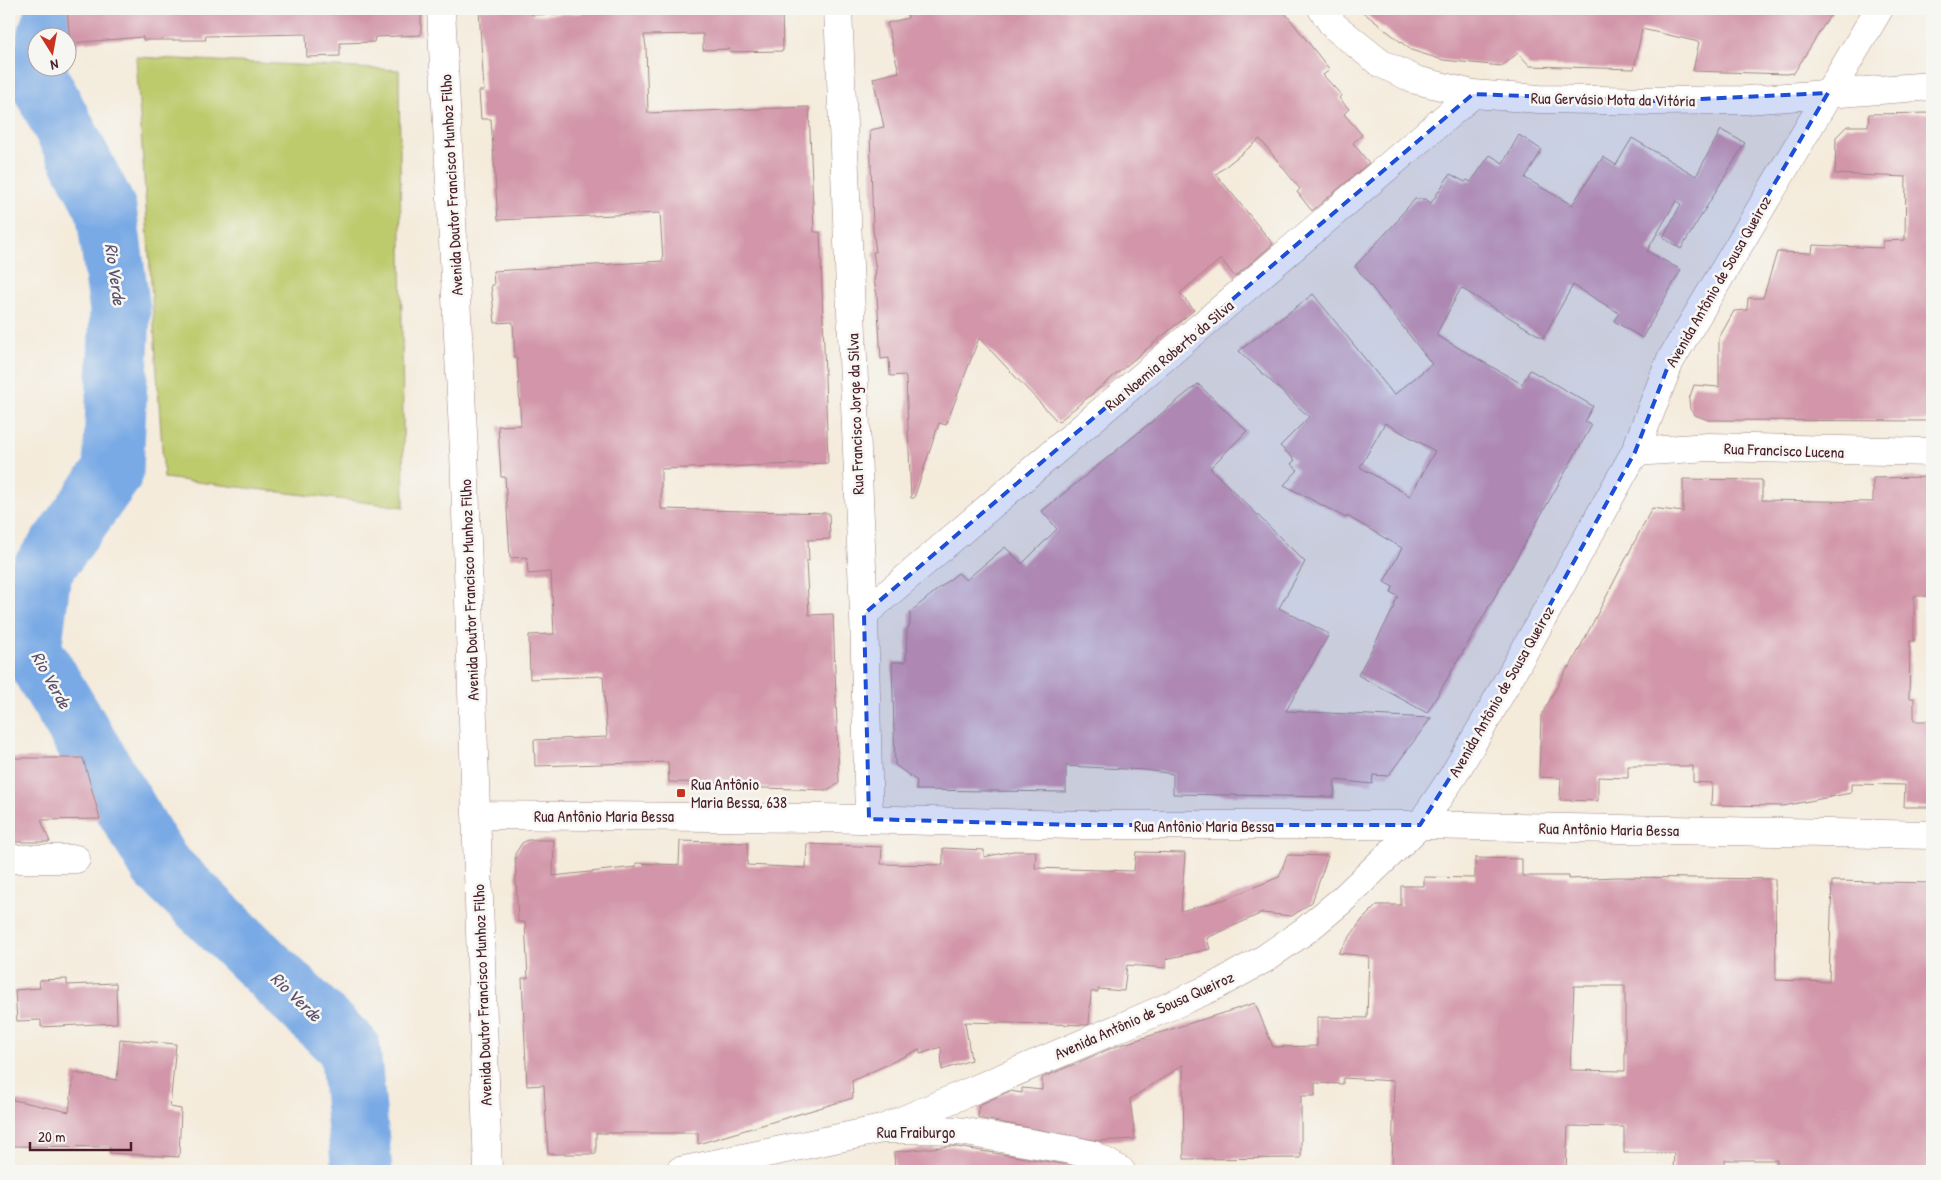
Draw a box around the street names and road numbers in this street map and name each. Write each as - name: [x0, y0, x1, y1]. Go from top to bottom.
- street label: Avenida Doutor Francisco Munhoz Filho: [434, 73, 468, 296]
- street label: Rua Gervásio Mota da Vitória: [1531, 87, 1695, 111]
- street label: Avenida Antônio de Sousa Queiroz: [1660, 191, 1776, 371]
- street label: Rua Noemia Roberto da Silva: [1100, 295, 1238, 415]
- street label: Rua Francisco Jorge da Silva: [841, 333, 869, 495]
- street label: Rua Francisco Lucena: [1724, 437, 1844, 463]
- street label: Avenida Doutor Francisco Munhoz Filho: [454, 478, 484, 701]
- street label: Avenida Antônio de Sousa Queiroz: [1443, 601, 1559, 781]
- street label: Rua Antônio Maria Bessa: [534, 805, 674, 827]
- street label: Rua Antônio Maria Bessa: [1134, 815, 1274, 837]
- street label: Rua Antônio Maria Bessa: [1539, 817, 1679, 841]
- street label: Avenida Doutor Francisco Munhoz Filho: [467, 883, 497, 1106]
- street label: Avenida Antônio de Sousa Queiroz: [1051, 965, 1237, 1065]
- street label: Rua Fraiburgo: [877, 1121, 956, 1143]

